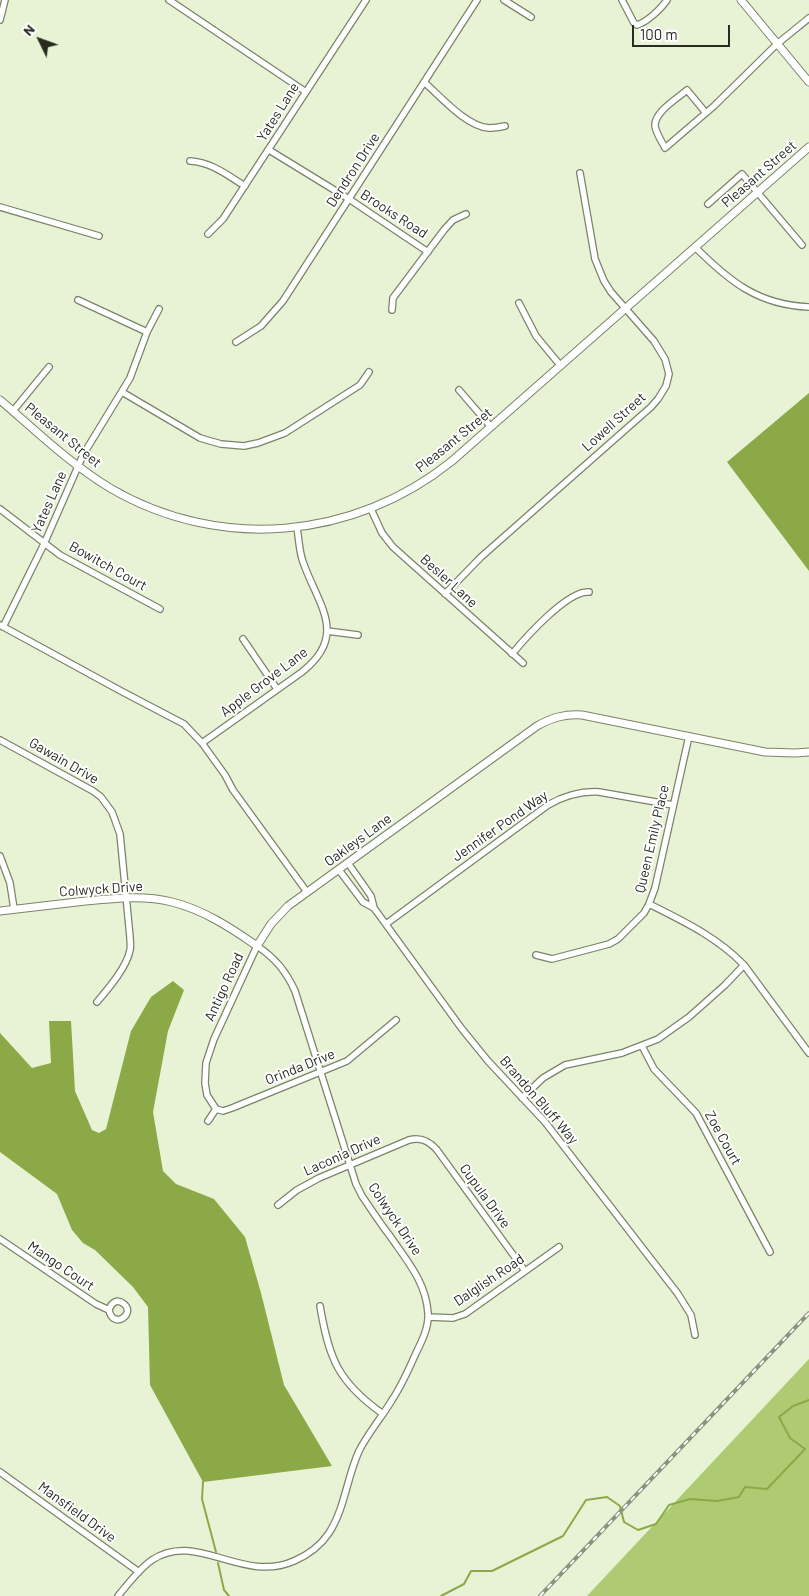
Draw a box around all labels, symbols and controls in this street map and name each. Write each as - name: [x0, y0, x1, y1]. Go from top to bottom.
- north arrow: [15, 15, 65, 65]
- scale bar: [634, 15, 732, 47]
- text: N: [19, 20, 38, 39]
- text: 100 m: [640, 25, 678, 43]
- street label: Yates Lane: [253, 79, 303, 145]
- street label: Dendron Drive: [323, 130, 383, 210]
- street label: Pleasant Street: [718, 137, 800, 211]
- street label: Brooks Road: [357, 186, 431, 242]
- street label: Lowell Street: [579, 389, 649, 455]
- street label: Pleasant Street: [21, 399, 105, 471]
- street label: Pleasant Street: [412, 404, 496, 476]
- street label: Yates Lane: [28, 468, 70, 536]
- street label: Bowitch Court: [66, 538, 150, 594]
- street label: Besler Lane: [417, 551, 481, 611]
- street label: Apple Grove Lane: [217, 644, 311, 720]
- street label: Gawain Drive: [26, 734, 102, 788]
- street label: Queen Emily Place: [631, 783, 673, 895]
- street label: Jennifer Pond Way: [449, 787, 551, 865]
- street label: Oakleys Lane: [321, 810, 395, 870]
- street label: Colwyck Drive: [59, 878, 143, 900]
- street label: Antigo Road: [201, 950, 247, 1024]
- street label: Orinda Drive: [263, 1045, 337, 1089]
- street label: Brandon Bluff Way: [496, 1052, 582, 1148]
- street label: Zoe Court: [701, 1108, 745, 1168]
- street label: Laconia Drive: [301, 1131, 383, 1179]
- street label: Cupula Drive: [456, 1160, 514, 1232]
- street label: Colwyck Drive: [365, 1180, 425, 1258]
- street label: Mango Court: [25, 1238, 97, 1294]
- street label: Dalglish Road: [451, 1250, 527, 1310]
- street label: Mansfield Drive: [35, 1478, 119, 1546]

